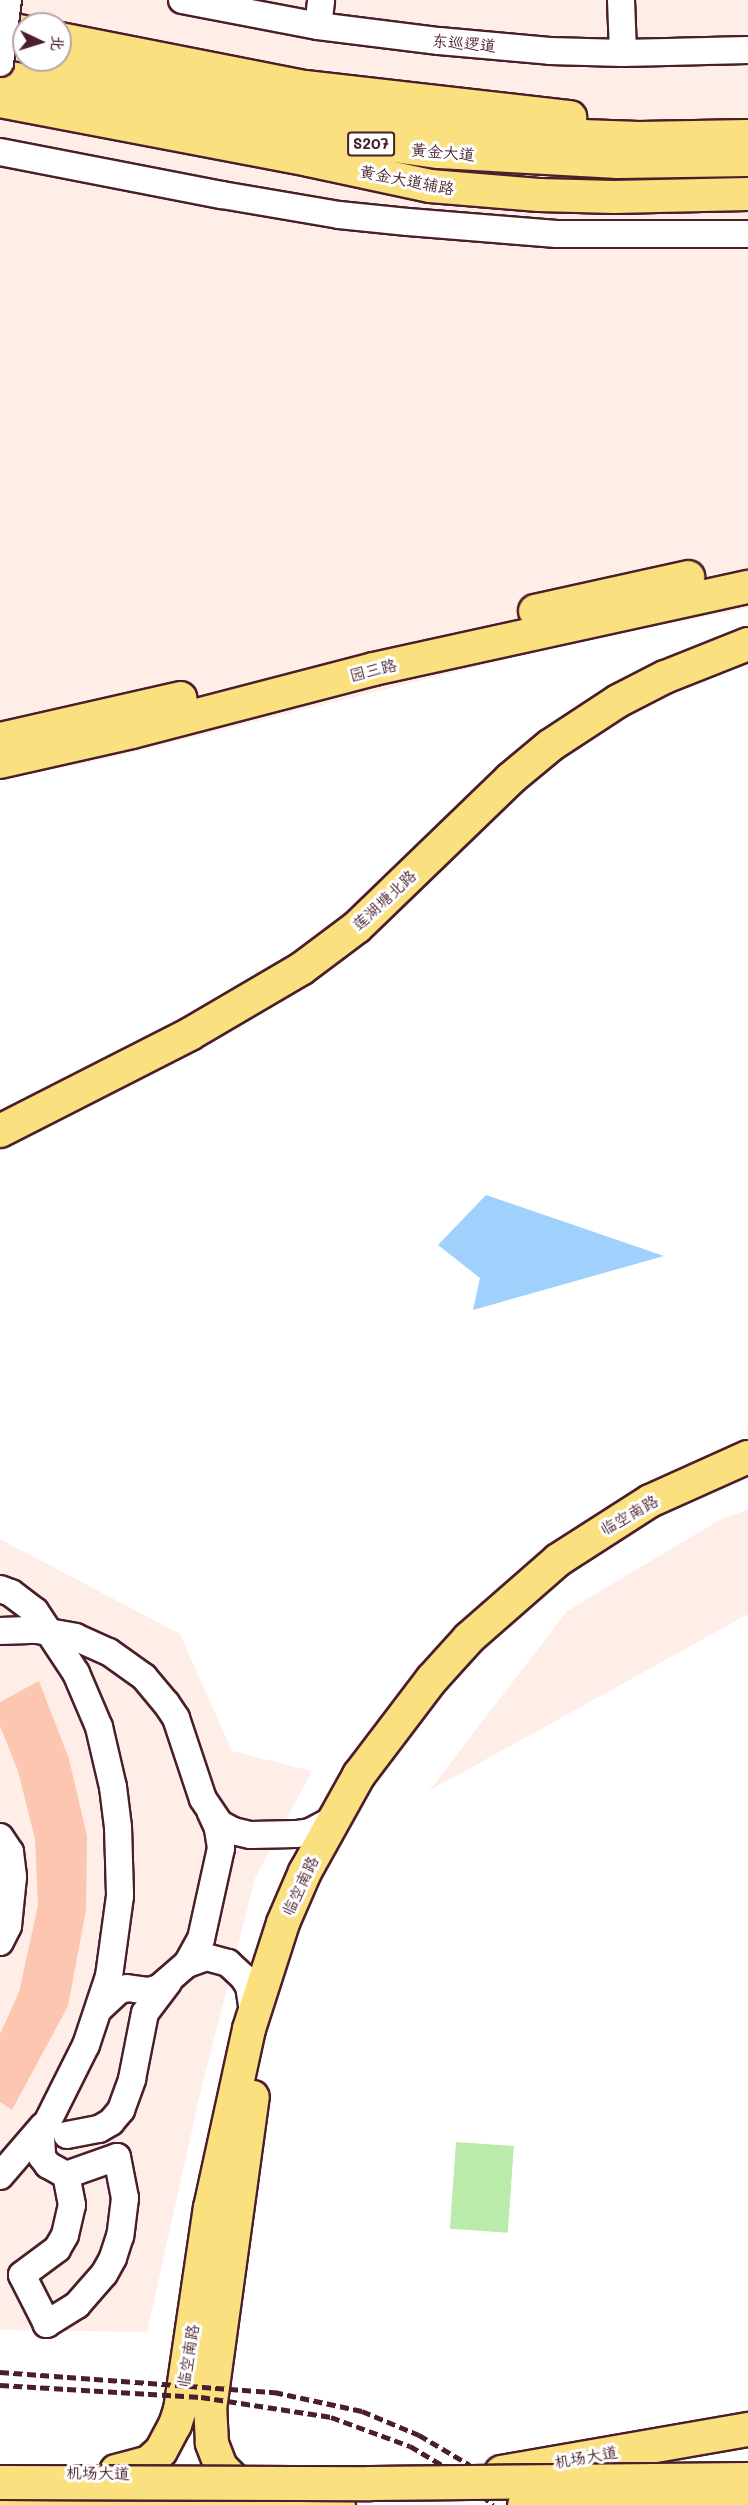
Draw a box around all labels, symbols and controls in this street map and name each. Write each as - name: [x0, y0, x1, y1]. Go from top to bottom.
- north arrow: [12, 12, 72, 72]
- street label: 东巡逻道: [431, 31, 497, 55]
- text: 北: [47, 34, 69, 52]
- road number: S207: [347, 132, 395, 156]
- street label: 黄金大道: [410, 140, 476, 164]
- street label: 黄金大道辅路: [358, 161, 456, 199]
- street label: 园三路: [347, 655, 399, 685]
- street label: 莲湖塘北路: [348, 866, 420, 934]
- street label: 临空南路: [596, 1491, 662, 1539]
- street label: 临空南路: [278, 1853, 322, 1919]
- street label: 临空南路: [174, 2323, 202, 2389]
- street label: 机场大道: [553, 2442, 619, 2472]
- street label: 机场大道: [66, 2463, 130, 2483]

